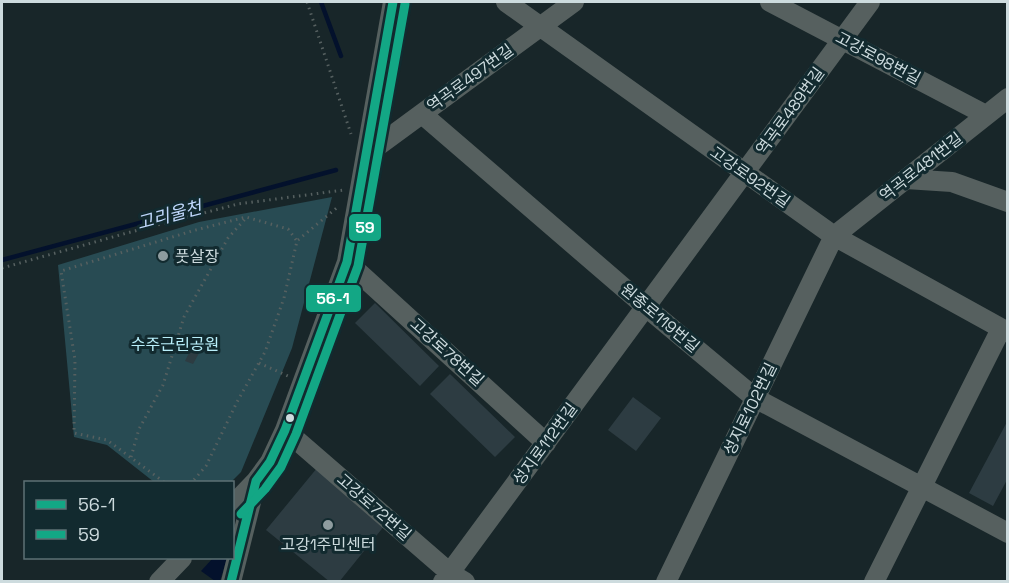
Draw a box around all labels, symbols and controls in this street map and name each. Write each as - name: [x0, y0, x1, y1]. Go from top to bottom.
- street label: 고강로98번길: [832, 27, 924, 89]
- street label: 역곡로497번길: [423, 39, 517, 117]
- street label: 역곡로489번길: [751, 63, 829, 159]
- street label: 역곡로481번길: [875, 128, 967, 206]
- street label: 고강로92번길: [706, 142, 794, 212]
- water label: 고리울천: [134, 195, 206, 235]
- line badge: 59: [348, 213, 382, 242]
- text: 59: [355, 217, 375, 238]
- place label: 풋살장: [175, 246, 219, 267]
- marker: 풋살장: [156, 249, 170, 263]
- street label: 원종로119번길: [616, 279, 704, 357]
- line badge: 56-1: [305, 284, 362, 313]
- text: 56-1: [316, 288, 350, 309]
- street label: 고강로78번길: [406, 313, 488, 391]
- park label: 수주근린공원: [131, 334, 219, 355]
- street label: 성지로102번길: [719, 359, 781, 459]
- street label: 성지로112번길: [508, 399, 582, 489]
- unlabelled marker: [284, 412, 296, 424]
- street label: 고강로72번길: [332, 469, 416, 545]
- legend: [24, 481, 234, 559]
- text: 56-1: [78, 493, 116, 516]
- marker: 고강1주민센터: [321, 518, 335, 532]
- text: 59: [78, 523, 100, 546]
- place label: 고강1주민센터: [280, 534, 376, 555]

